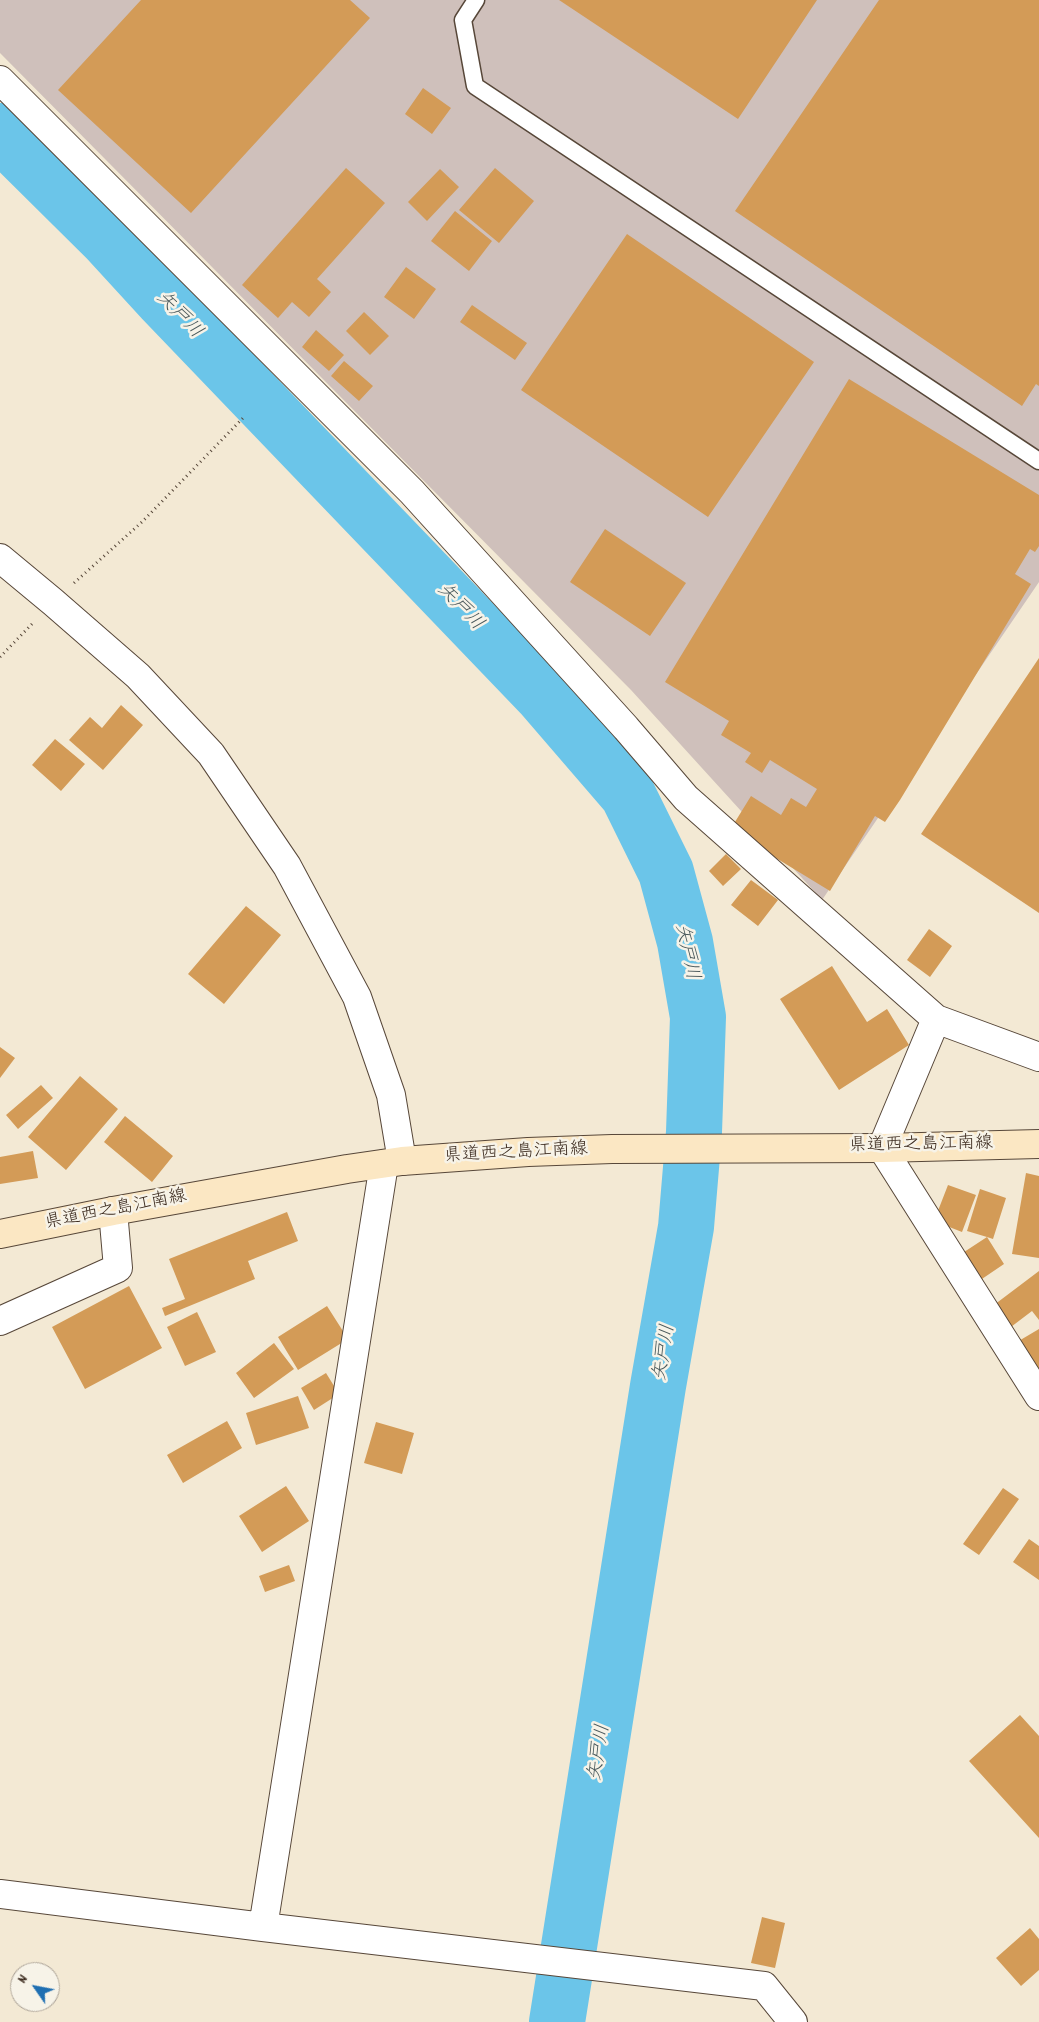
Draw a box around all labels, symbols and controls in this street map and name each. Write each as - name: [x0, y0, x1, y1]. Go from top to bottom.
- water label: 矢戸川: [150, 288, 206, 344]
- water label: 矢戸川: [431, 580, 487, 636]
- water label: 矢戸川: [668, 922, 702, 982]
- street label: 県道西之島江南線: [849, 1134, 993, 1158]
- street label: 県道西之島江南線: [444, 1139, 588, 1169]
- street label: 県道西之島江南線: [43, 1187, 189, 1235]
- water label: 矢戸川: [650, 1323, 682, 1383]
- water label: 矢戸川: [585, 1723, 617, 1783]
- north arrow: [10, 1962, 60, 2012]
- text: N: [13, 1971, 34, 1988]

